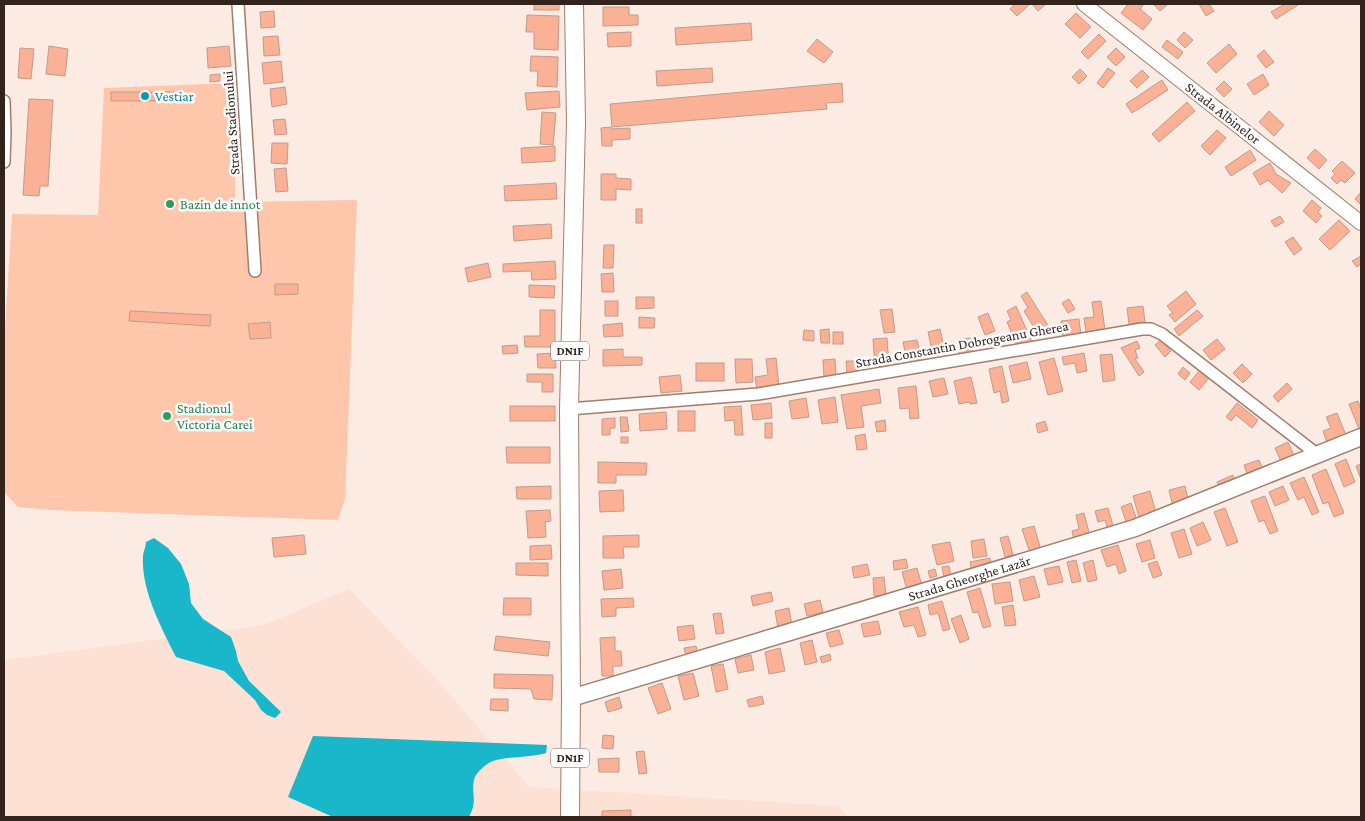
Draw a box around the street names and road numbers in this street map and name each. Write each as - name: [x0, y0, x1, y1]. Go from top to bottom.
- street label: Strada Stadionului: [219, 70, 243, 175]
- street label: Strada Albinelor: [1182, 79, 1264, 147]
- street label: Strada Constantin Dobrogeanu Gherea: [854, 317, 1070, 371]
- road number: DN1F: [551, 342, 589, 361]
- street label: Strada Gheorghe Lazăr: [906, 552, 1032, 604]
- road number: DN1F: [551, 748, 589, 768]

